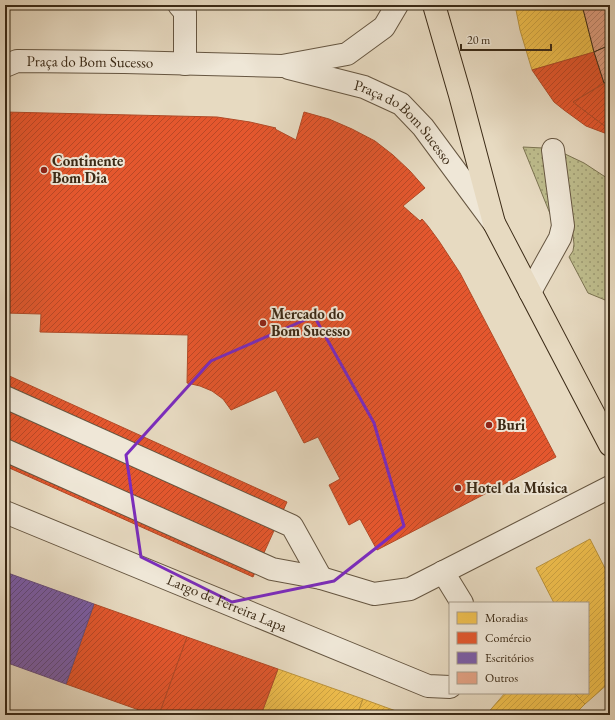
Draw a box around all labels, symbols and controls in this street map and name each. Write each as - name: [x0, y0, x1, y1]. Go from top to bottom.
- scale bar: [461, 26, 551, 52]
- text: 20 m: [467, 32, 491, 48]
- street label: Praça do Bom Sucesso: [26, 51, 154, 72]
- street label: Praça do Bom Sucesso: [352, 75, 458, 168]
- place label: Continente Bom Dia: [52, 151, 123, 187]
- marker: Continente Bom Dia: [39, 165, 49, 175]
- place label: Mercado do Bom Sucesso: [271, 304, 350, 340]
- marker: Mercado do Bom Sucesso: [258, 318, 268, 328]
- place label: Buri: [497, 415, 526, 434]
- marker: Buri: [484, 420, 494, 430]
- place label: Hotel da Música: [466, 478, 568, 497]
- marker: Hotel da Música: [453, 483, 463, 493]
- street label: Largo de Ferreira Lapa: [164, 570, 290, 636]
- legend: [449, 602, 589, 694]
- text: Moradias: [485, 610, 528, 626]
- text: Comércio: [485, 630, 531, 646]
- text: Escritórios: [485, 650, 534, 666]
- text: Outros: [485, 670, 518, 686]

